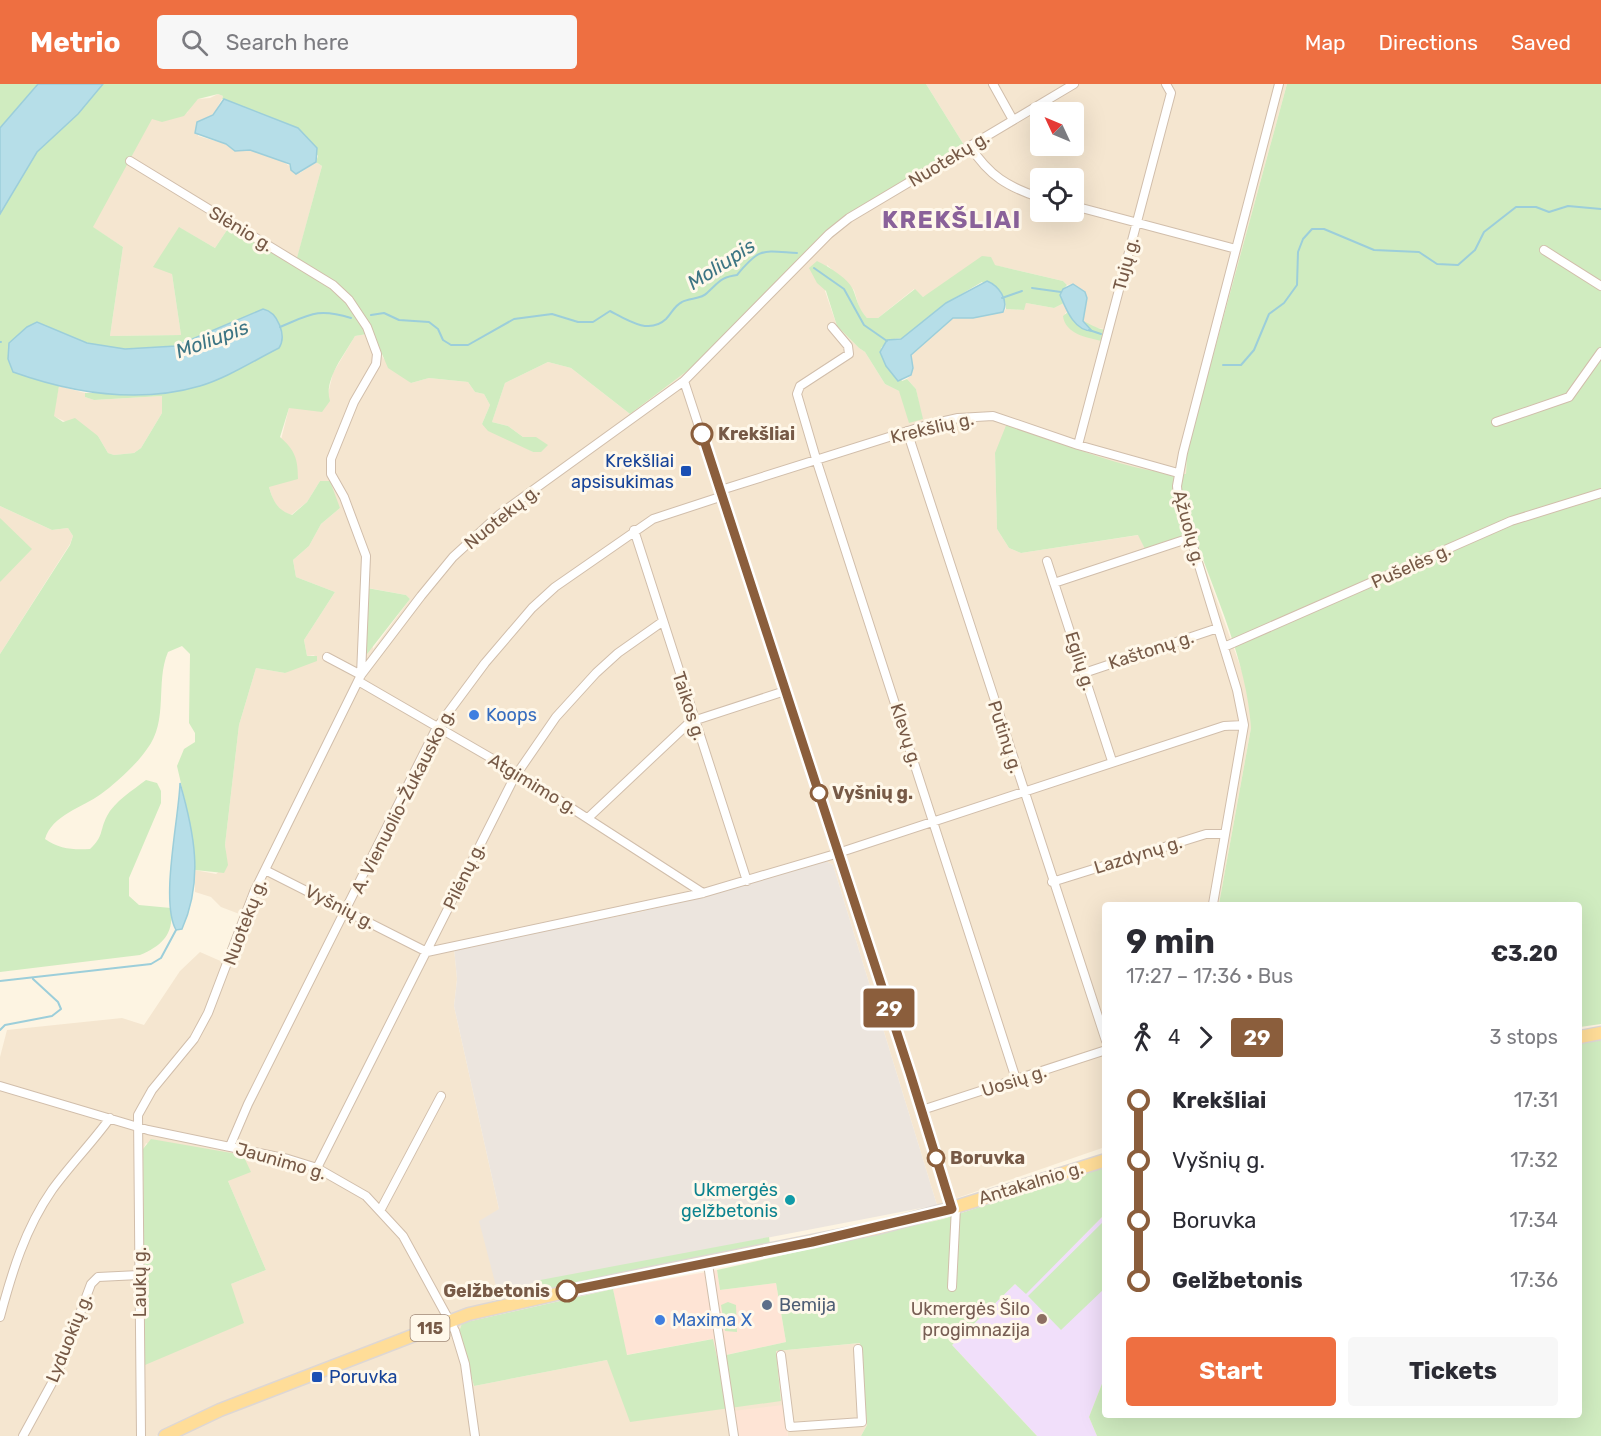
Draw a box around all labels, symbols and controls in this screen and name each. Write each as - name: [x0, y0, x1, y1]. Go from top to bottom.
- search box: [157, 15, 577, 69]
- text: Metrio: [30, 26, 121, 59]
- icon: search: [178, 26, 211, 59]
- text: Search here: [226, 29, 349, 56]
- text: Map: [1305, 30, 1346, 55]
- text: Directions: [1379, 30, 1478, 55]
- text: Saved: [1511, 30, 1571, 55]
- north arrow: [1030, 102, 1084, 156]
- map controls: [1030, 102, 1084, 222]
- street label: Nuotekų g.: [905, 126, 993, 192]
- button: locate: [1030, 168, 1084, 222]
- street label: Slėnio g.: [205, 201, 277, 257]
- district label: KREKŠLIAI: [882, 205, 1022, 234]
- water label: Moliupis: [683, 233, 759, 295]
- street label: Tujų g.: [1108, 235, 1144, 293]
- water label: Moliupis: [172, 315, 252, 363]
- street label: Krekšlių g.: [888, 408, 976, 448]
- marker: Krekšliai: [691, 423, 713, 445]
- place label: Krekšliai: [718, 423, 795, 445]
- place label: Krekšliai apsisukimas: [571, 450, 674, 493]
- marker: Krekšliai apsisukimas: [679, 464, 693, 478]
- street label: Nuotekų g.: [460, 480, 544, 554]
- street label: Ąžuolų g.: [1168, 488, 1210, 568]
- street label: Pušelės g.: [1368, 539, 1454, 593]
- street label: Kaštonų g.: [1105, 626, 1197, 674]
- street label: Eglių g.: [1060, 629, 1100, 693]
- street label: Taikos g.: [668, 669, 710, 743]
- street label: Putinų g.: [983, 698, 1027, 776]
- street label: Klevų g.: [885, 700, 927, 770]
- place label: Koops: [486, 704, 537, 726]
- street label: A. Vienuolio-Žukausko g.: [347, 705, 459, 897]
- marker: Koops: [467, 708, 481, 722]
- street label: Atgimimo g.: [484, 749, 582, 819]
- place label: Vyšnių g.: [832, 782, 913, 804]
- marker: Vyšnių g.: [810, 784, 828, 802]
- street label: Lazdynų g.: [1091, 831, 1185, 879]
- street label: Pilėnų g.: [438, 839, 490, 913]
- street label: Nuotekų g.: [219, 876, 271, 968]
- street label: Vyšnių g.: [301, 880, 379, 934]
- text: 9 min: [1126, 922, 1215, 961]
- text: €3.20: [1491, 940, 1558, 967]
- text: 17:27 – 17:36 · Bus: [1126, 964, 1293, 988]
- line badge: 29: [862, 988, 916, 1028]
- text: 29: [875, 996, 903, 1021]
- icon: walk: [1126, 1021, 1159, 1054]
- icon: forward: [1189, 1021, 1222, 1054]
- text: 4: [1168, 1025, 1180, 1049]
- text: 29: [1243, 1025, 1271, 1050]
- text: 3 stops: [1489, 1025, 1558, 1049]
- street label: Uosių g.: [979, 1060, 1049, 1102]
- text: Krekšliai: [1172, 1087, 1266, 1114]
- text: 17:31: [1514, 1088, 1558, 1112]
- street label: Jaunimo g.: [233, 1138, 329, 1184]
- place label: Boruvka: [950, 1147, 1025, 1169]
- text: Vyšnių g.: [1172, 1147, 1265, 1174]
- text: 17:32: [1510, 1148, 1558, 1172]
- marker: Boruvka: [927, 1149, 945, 1167]
- street label: Antakalnio g.: [976, 1157, 1086, 1209]
- place label: Ukmergės gelžbetonis: [681, 1179, 778, 1222]
- marker: Ukmergės gelžbetonis: [783, 1193, 797, 1207]
- text: Boruvka: [1172, 1207, 1256, 1234]
- text: 17:34: [1510, 1208, 1558, 1232]
- street label: Laukų g.: [129, 1247, 151, 1317]
- text: Gelžbetonis: [1172, 1267, 1303, 1294]
- text: 17:36: [1510, 1268, 1558, 1292]
- place label: Gelžbetonis: [443, 1280, 550, 1302]
- marker: Gelžbetonis: [556, 1280, 578, 1302]
- street label: Lyduokių g.: [41, 1290, 97, 1386]
- place label: Bemija: [779, 1294, 836, 1316]
- marker: Bemija: [760, 1298, 774, 1312]
- place label: Ukmergės Šilo progimnazija: [911, 1298, 1030, 1341]
- place label: Maxima X: [672, 1309, 752, 1331]
- marker: Ukmergės Šilo progimnazija: [1035, 1312, 1049, 1326]
- marker: Maxima X: [653, 1313, 667, 1327]
- road number: 115: [410, 1315, 450, 1341]
- button: Start: [1126, 1337, 1336, 1406]
- button: Tickets: [1348, 1337, 1558, 1406]
- place label: Poruvka: [329, 1366, 397, 1388]
- marker: Poruvka: [310, 1370, 324, 1384]

